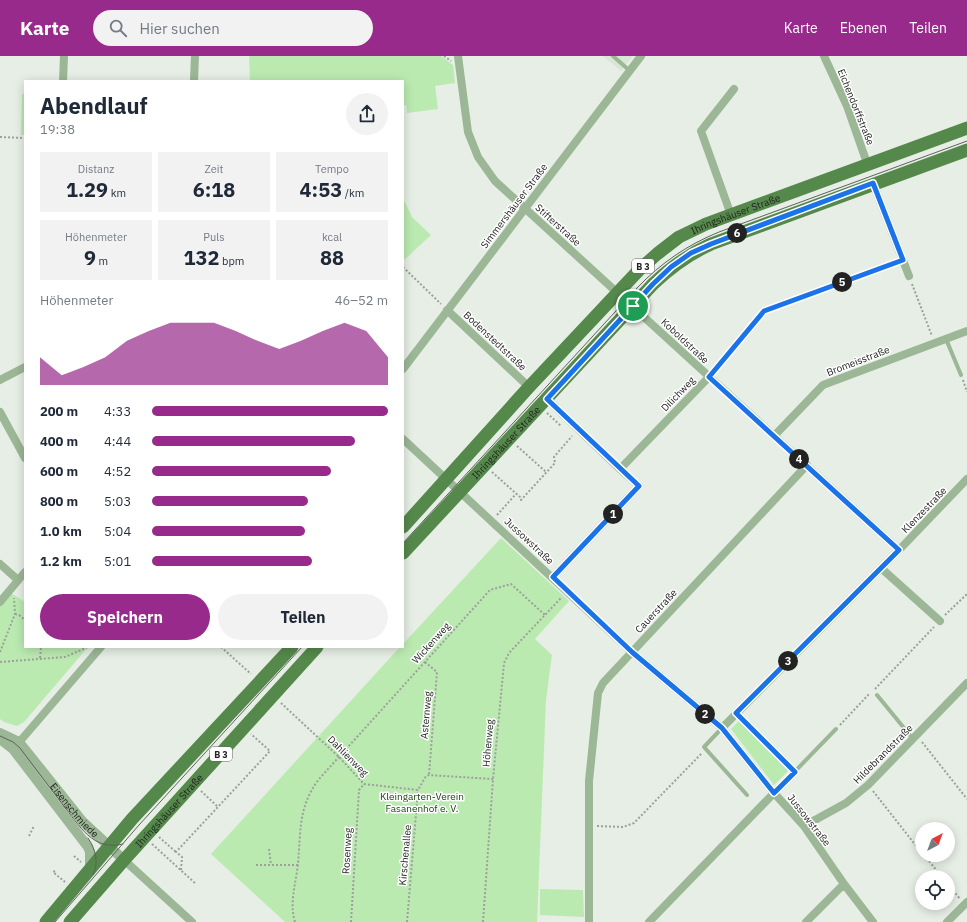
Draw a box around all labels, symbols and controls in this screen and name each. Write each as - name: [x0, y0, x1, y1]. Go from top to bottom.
- search box: [93, 10, 373, 46]
- text: Karte: [20, 16, 69, 40]
- icon: search: [107, 17, 129, 39]
- text: Hier suchen: [139, 19, 220, 38]
- text: Karte: [784, 19, 818, 37]
- text: Ebenen: [840, 19, 887, 37]
- text: Teilen: [909, 19, 947, 37]
- street label: Eichendorffstraße: [835, 67, 877, 147]
- text: Abendlauf: [40, 91, 148, 120]
- button: share: [346, 93, 388, 135]
- text: 19:38: [40, 121, 75, 138]
- street label: Simmershäuser Straße: [478, 161, 551, 251]
- text: Distanz: [78, 162, 114, 176]
- text: Zeit: [205, 162, 223, 176]
- text: Tempo: [315, 162, 349, 176]
- text: 1.29: [66, 176, 108, 203]
- text: 6:18: [193, 176, 235, 203]
- text: 4:53: [300, 176, 342, 203]
- text: km: [108, 186, 126, 200]
- text: /km: [342, 186, 364, 200]
- street label: Ihringshäuser Straße: [688, 191, 783, 237]
- street label: Stifterstraße: [533, 201, 584, 249]
- pin: 6: [727, 223, 747, 243]
- text: 6: [734, 226, 740, 240]
- text: Höhenmeter: [65, 230, 127, 244]
- text: Puls: [203, 230, 225, 244]
- text: kcal: [322, 230, 342, 244]
- text: 9: [84, 244, 96, 271]
- text: 132: [184, 244, 220, 271]
- text: 88: [320, 244, 344, 271]
- text: m: [96, 254, 108, 268]
- text: bpm: [220, 254, 244, 268]
- road number: B 3: [632, 259, 654, 273]
- pin: 5: [832, 272, 852, 292]
- text: 5: [839, 275, 845, 289]
- pin: [616, 289, 650, 323]
- text: Höhenmeter: [40, 292, 113, 309]
- text: 46–52 m: [335, 292, 388, 309]
- icon: arrive: [622, 295, 644, 317]
- street label: Bodenstedtstraße: [461, 309, 530, 374]
- street label: Koboldstraße: [658, 316, 712, 367]
- street label: Bromeisstraße: [825, 343, 892, 379]
- street label: Dilichweg: [658, 373, 698, 414]
- text: 200 m: [40, 403, 78, 420]
- text: 4:33: [104, 403, 131, 420]
- street label: Ihringshäuser Straße: [469, 403, 543, 482]
- text: 400 m: [40, 433, 78, 450]
- text: 4:44: [104, 433, 131, 450]
- pin: 4: [789, 449, 809, 469]
- text: 4: [796, 452, 802, 466]
- text: 600 m: [40, 463, 78, 480]
- text: 4:52: [104, 463, 131, 480]
- street label: Klenzestraße: [899, 484, 950, 536]
- text: 800 m: [40, 493, 78, 510]
- text: 5:03: [104, 493, 131, 510]
- pin: 1: [603, 504, 623, 524]
- text: 1: [610, 507, 616, 521]
- street label: Jussowstraße: [502, 515, 557, 568]
- text: 1.0 km: [40, 523, 82, 540]
- text: 5:04: [104, 523, 131, 540]
- text: 1.2 km: [40, 553, 82, 570]
- text: 5:01: [104, 553, 131, 570]
- street label: Cauerstraße: [632, 586, 680, 636]
- button: Speichern: [40, 594, 210, 640]
- button: Teilen: [218, 594, 388, 640]
- street label: Wickenweg: [409, 619, 453, 666]
- pin: 3: [778, 651, 798, 671]
- text: 3: [785, 654, 791, 668]
- street label: Asternweg: [417, 690, 435, 739]
- pin: 2: [695, 704, 715, 724]
- text: 2: [702, 707, 708, 721]
- street label: Höhenweg: [479, 718, 497, 767]
- street label: Hildebrandstraße: [850, 721, 916, 787]
- street label: Dahlienweg: [325, 733, 372, 780]
- road number: B 3: [210, 747, 232, 761]
- street label: Ihringshäuser Straße: [132, 771, 206, 850]
- street label: Eisenschmiede: [48, 780, 102, 840]
- park label: Kleingarten-Verein Fasanenhof e. V.: [380, 790, 464, 815]
- street label: Jussowstraße: [785, 791, 834, 849]
- north arrow: [915, 822, 955, 862]
- map controls: [915, 822, 955, 910]
- street label: Kirschenallee: [396, 824, 414, 886]
- street label: Rosenweg: [339, 827, 355, 874]
- button: locate: [915, 870, 955, 910]

